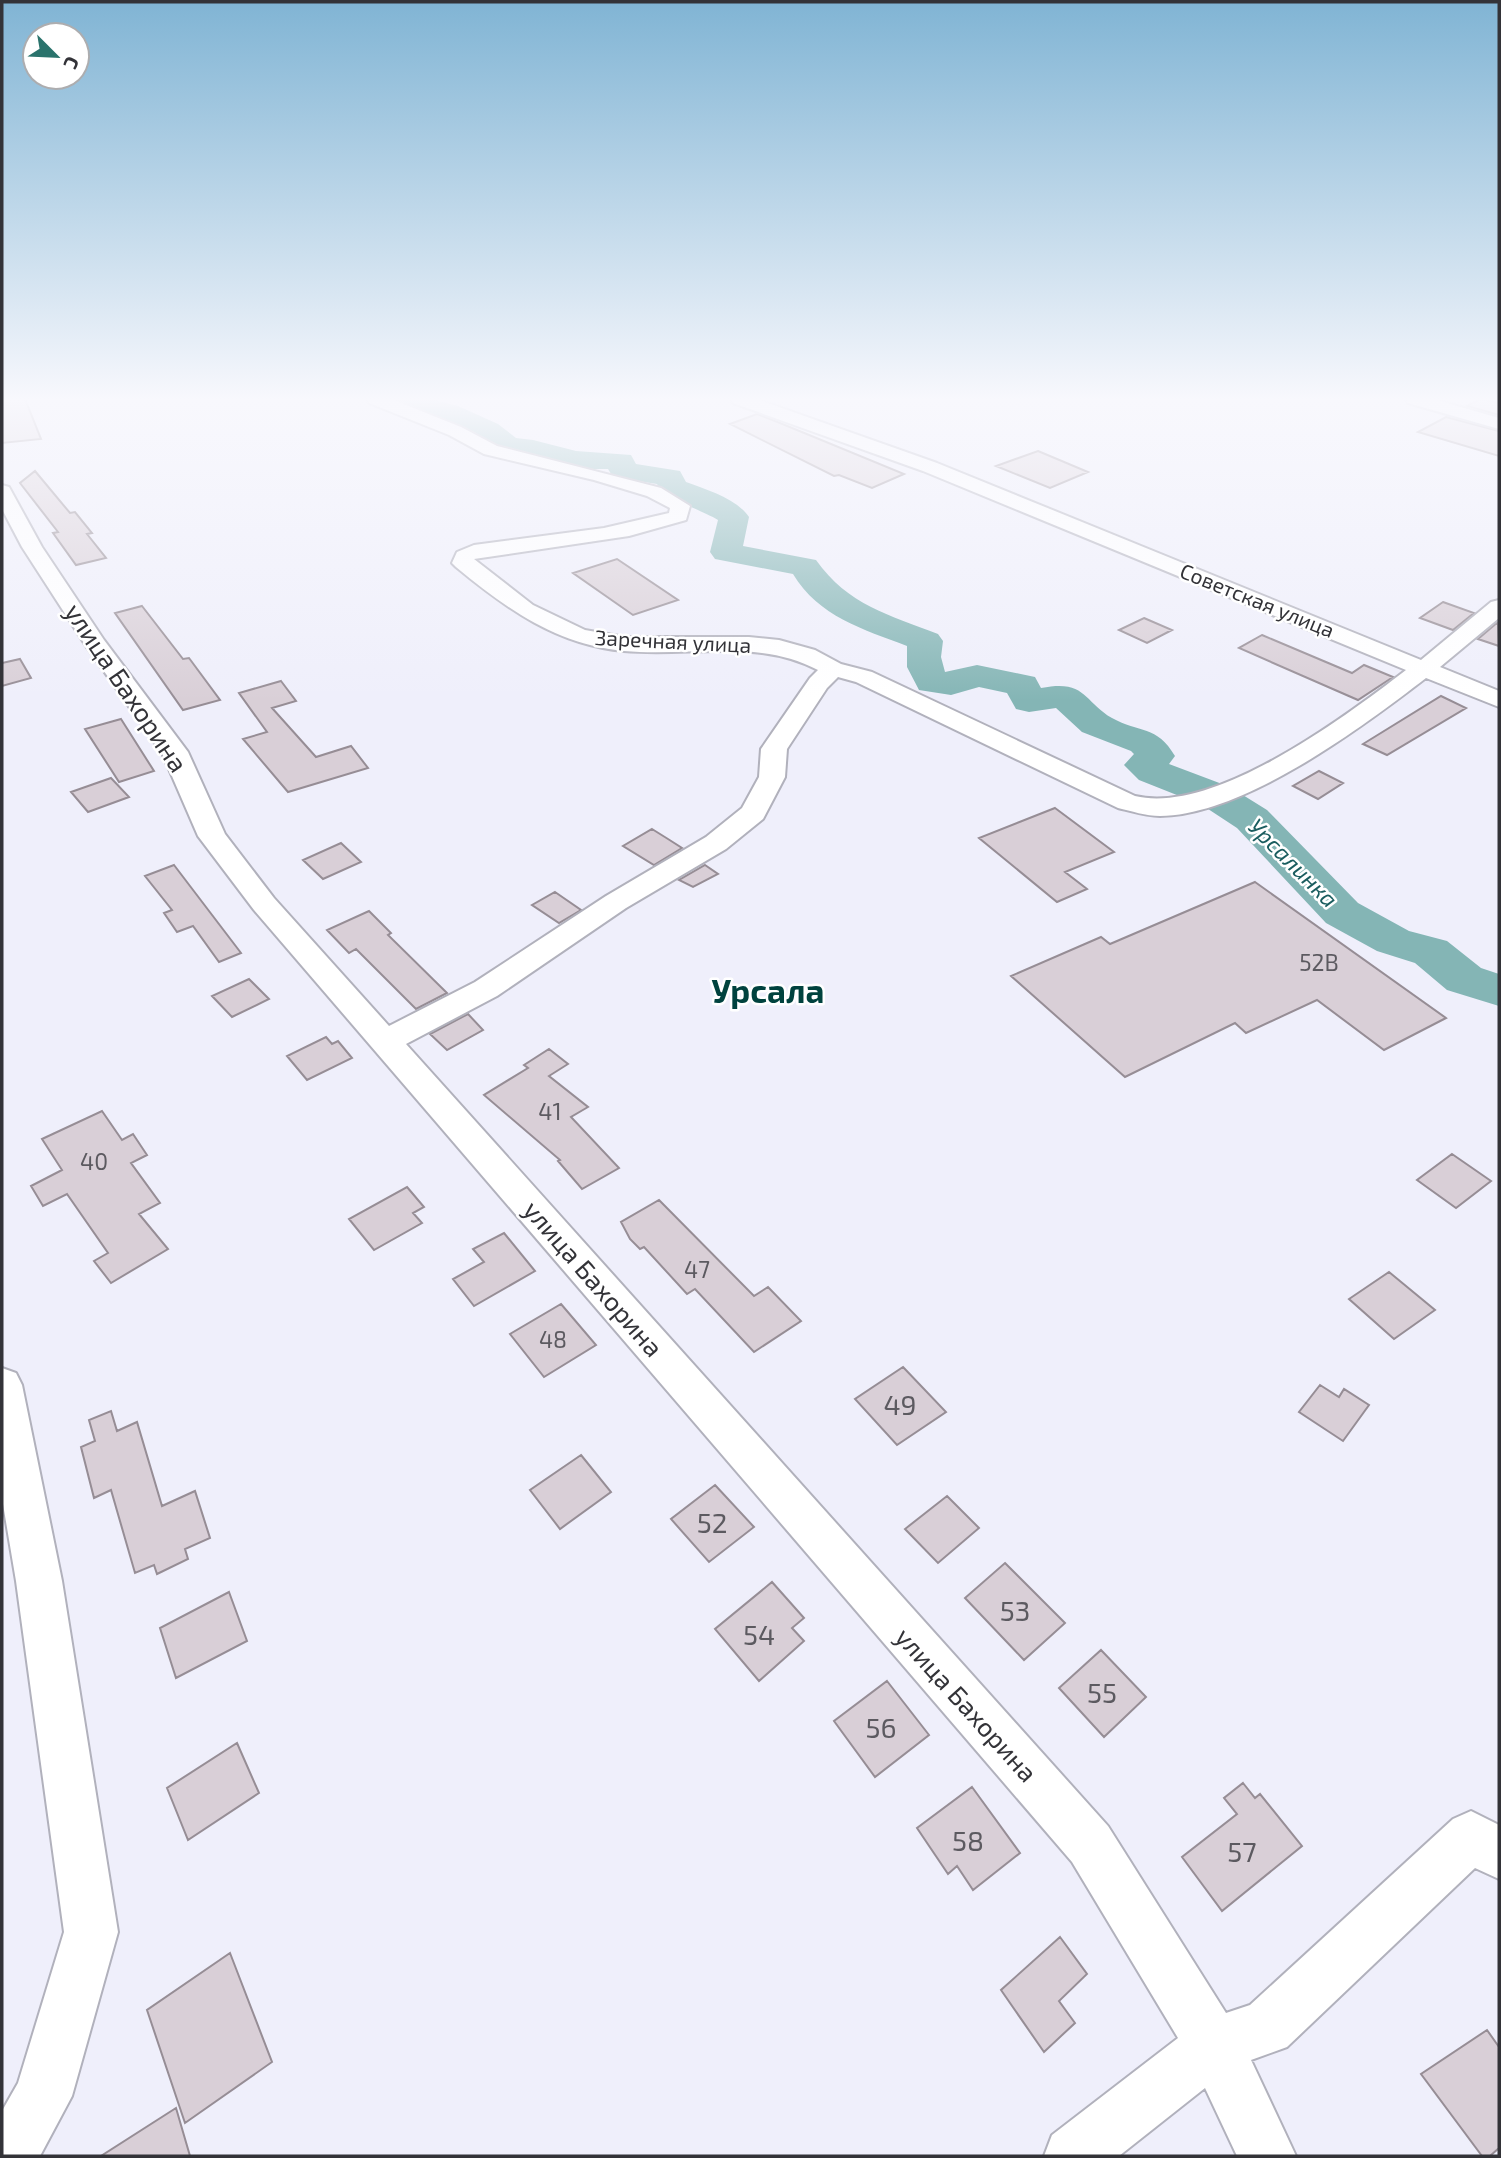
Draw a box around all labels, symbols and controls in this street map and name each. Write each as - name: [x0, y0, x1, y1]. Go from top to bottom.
- north arrow: [21, 21, 91, 91]
- text: С: [59, 53, 85, 73]
- street label: Советская улица: [1176, 557, 1338, 643]
- street label: улица Бахорина: [59, 597, 195, 778]
- street label: Заречная улица: [594, 624, 752, 658]
- water label: Урсалинка: [1243, 812, 1344, 913]
- house number: 52В: [1299, 948, 1339, 976]
- district label: Урсала: [712, 970, 824, 1010]
- house number: 41: [538, 1097, 562, 1125]
- house number: 40: [80, 1147, 108, 1175]
- street label: улица Бахорина: [517, 1194, 670, 1363]
- house number: 47: [684, 1255, 710, 1283]
- house number: 48: [539, 1325, 567, 1353]
- house number: 49: [883, 1387, 917, 1421]
- house number: 52: [697, 1505, 727, 1539]
- house number: 53: [1000, 1593, 1030, 1627]
- house number: 54: [743, 1617, 775, 1651]
- street label: улица Бахорина: [889, 1621, 1044, 1788]
- house number: 55: [1087, 1675, 1117, 1709]
- house number: 56: [865, 1710, 897, 1744]
- house number: 58: [952, 1823, 984, 1857]
- house number: 57: [1227, 1834, 1257, 1868]

